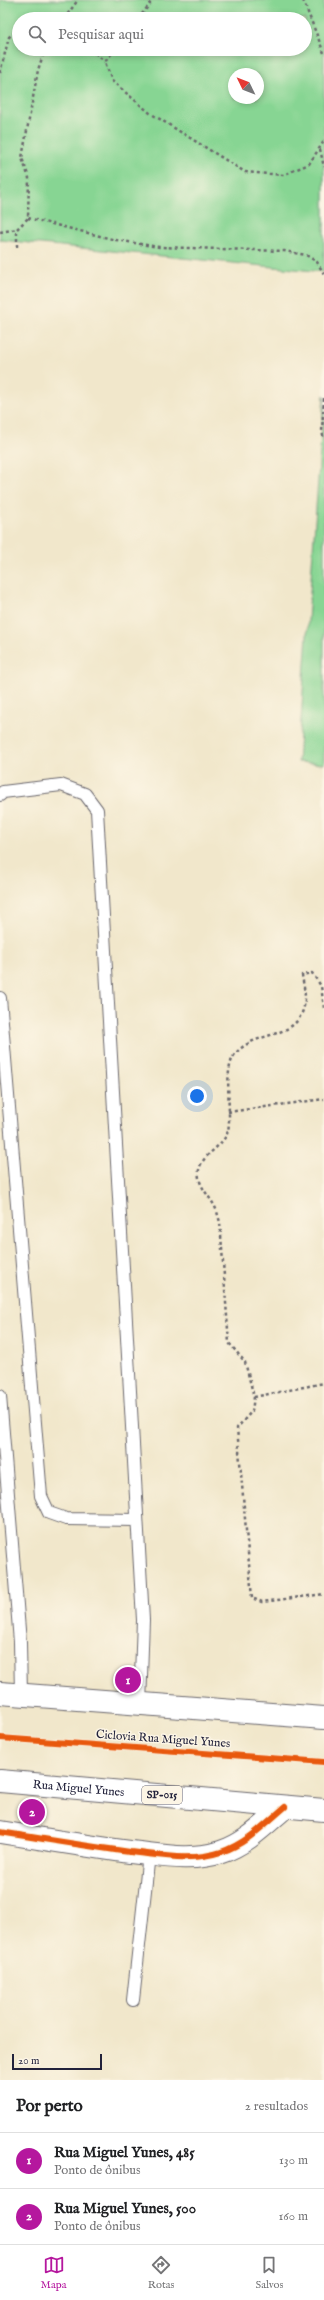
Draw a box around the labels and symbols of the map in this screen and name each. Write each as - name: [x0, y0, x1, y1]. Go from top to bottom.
- north arrow: [228, 68, 264, 104]
- your location: [187, 1086, 207, 1106]
- pin: 1: [115, 1665, 141, 1695]
- street label: Ciclovia Rua Miguel Yunes: [95, 1727, 231, 1751]
- street label: Rua Miguel Yunes: [32, 1776, 125, 1800]
- road number: SP-015: [142, 1786, 182, 1804]
- pin: 2: [19, 1797, 45, 1827]
- scale bar: [12, 2052, 102, 2071]

